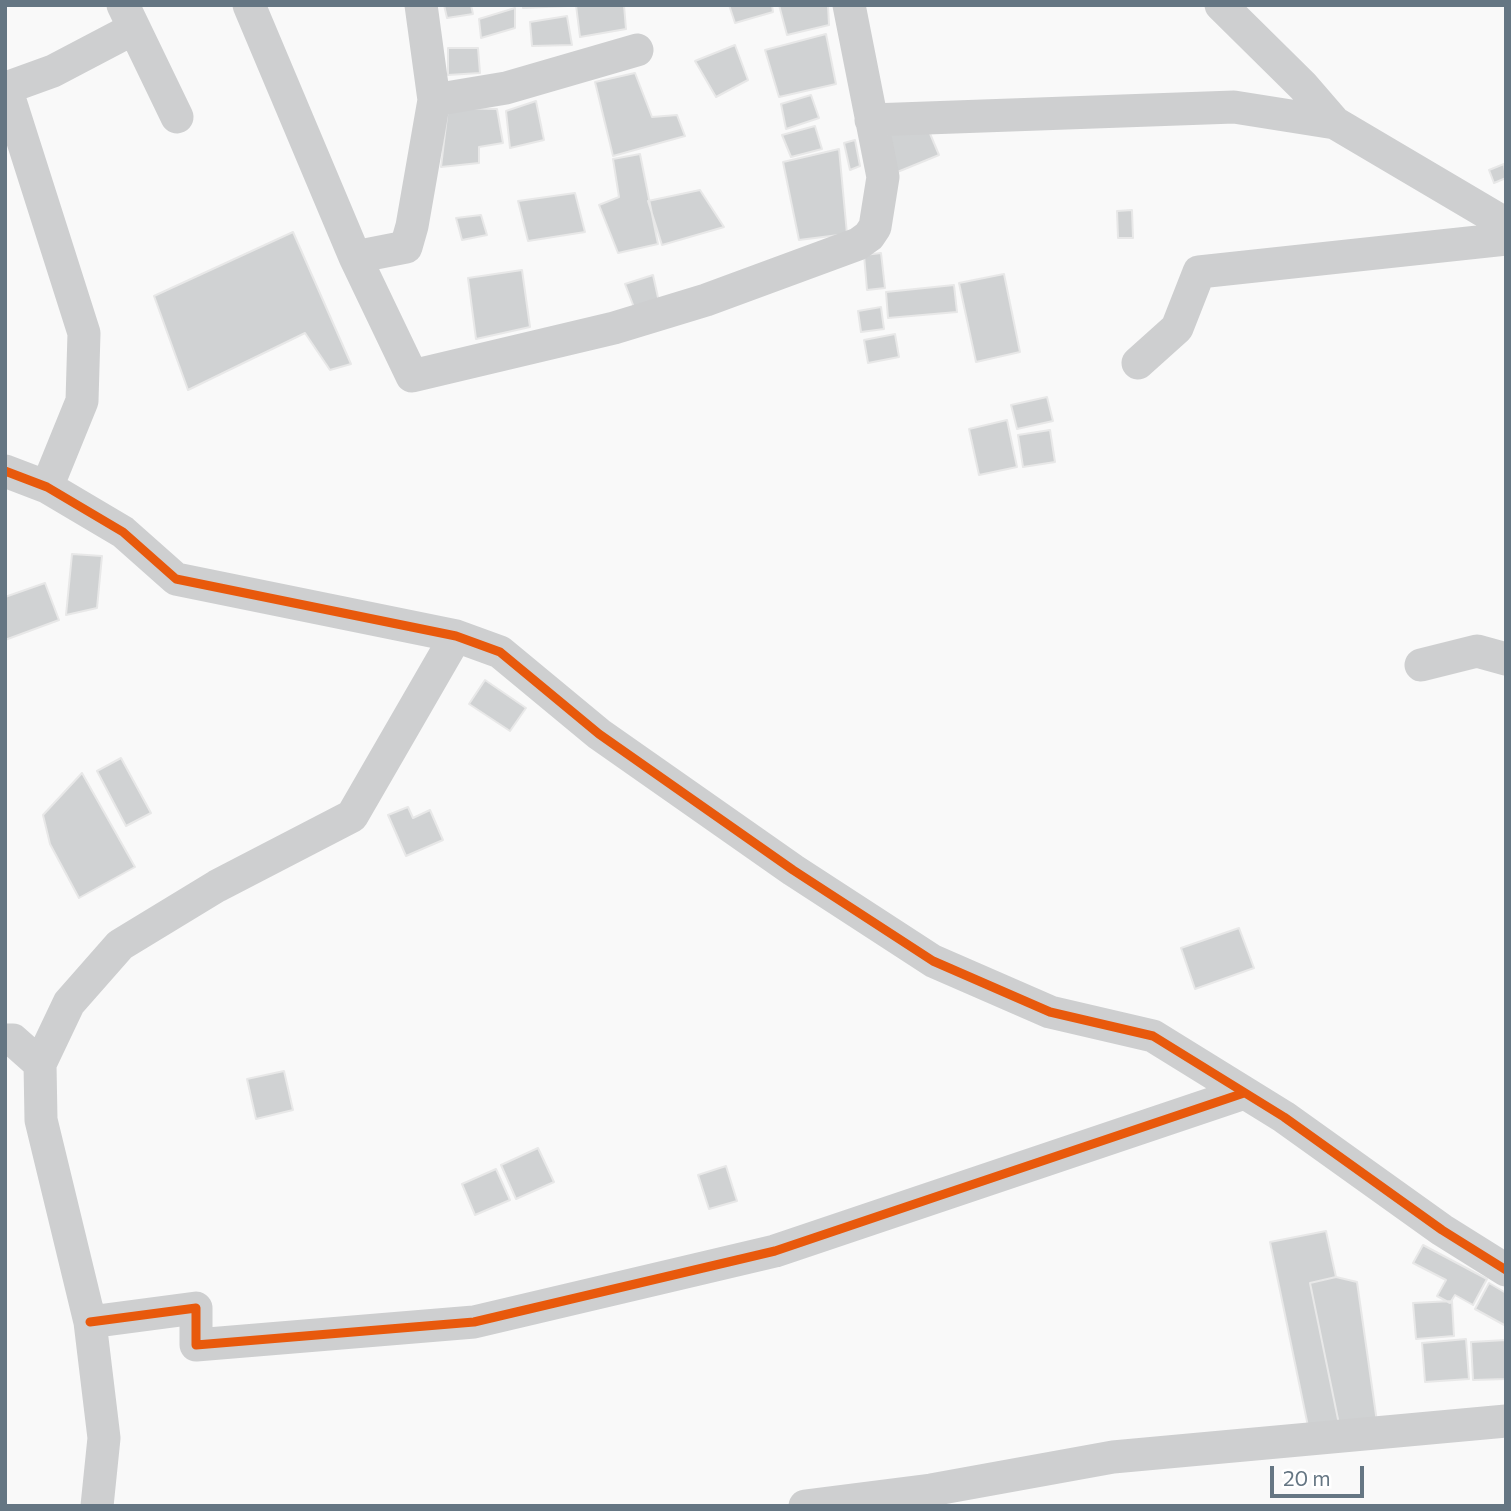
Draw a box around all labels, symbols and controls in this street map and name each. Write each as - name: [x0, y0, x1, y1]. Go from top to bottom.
- scale bar: [1273, 1452, 1368, 1496]
- text: 20 m: [1283, 1465, 1331, 1490]

